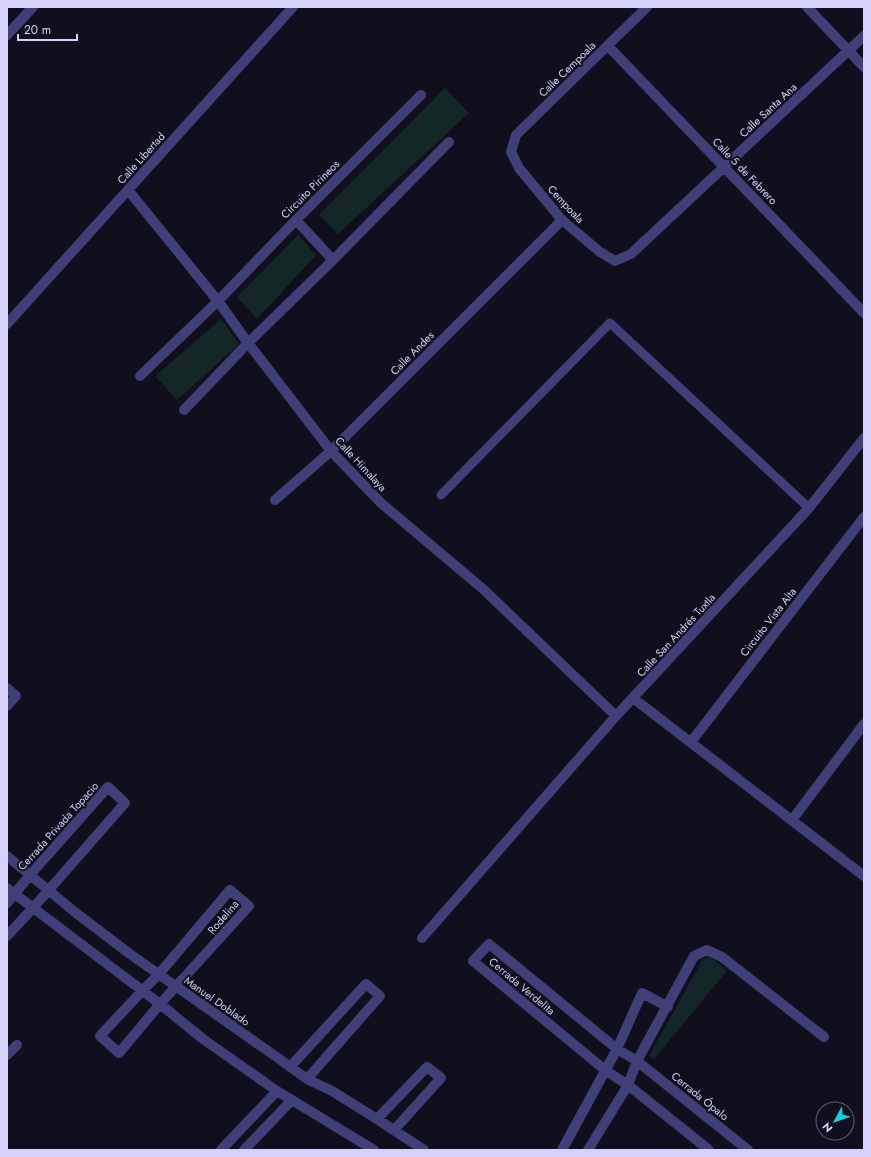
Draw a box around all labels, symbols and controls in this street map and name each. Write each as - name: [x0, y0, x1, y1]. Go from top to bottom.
- scale bar: [18, 16, 77, 42]
- text: 20 m: [24, 21, 51, 39]
- street label: Calle Cempoala: [535, 38, 599, 100]
- street label: Calle Santa Ana: [736, 79, 800, 141]
- street label: Calle Libertad: [113, 129, 169, 187]
- street label: Calle 5 de Febrero: [709, 134, 781, 208]
- street label: Circuito Pirineos: [277, 156, 343, 222]
- street label: Cempoala: [544, 181, 588, 227]
- street label: Calle Andes: [386, 327, 438, 379]
- street label: Calle Himalaya: [332, 433, 390, 495]
- street label: Circuito Vista Alta: [736, 584, 800, 660]
- street label: Calle San Andrés Tuxtla: [633, 590, 719, 680]
- street label: Cerrada Privada Topacio: [14, 778, 102, 874]
- street label: Rodelina: [204, 896, 242, 938]
- street label: Cerrada Verdelita: [485, 954, 559, 1018]
- street label: Manuel Doblado: [181, 972, 253, 1030]
- street label: Cerrada Ópalo: [668, 1068, 732, 1124]
- north arrow: [815, 1101, 855, 1141]
- text: N: [818, 1119, 836, 1136]

